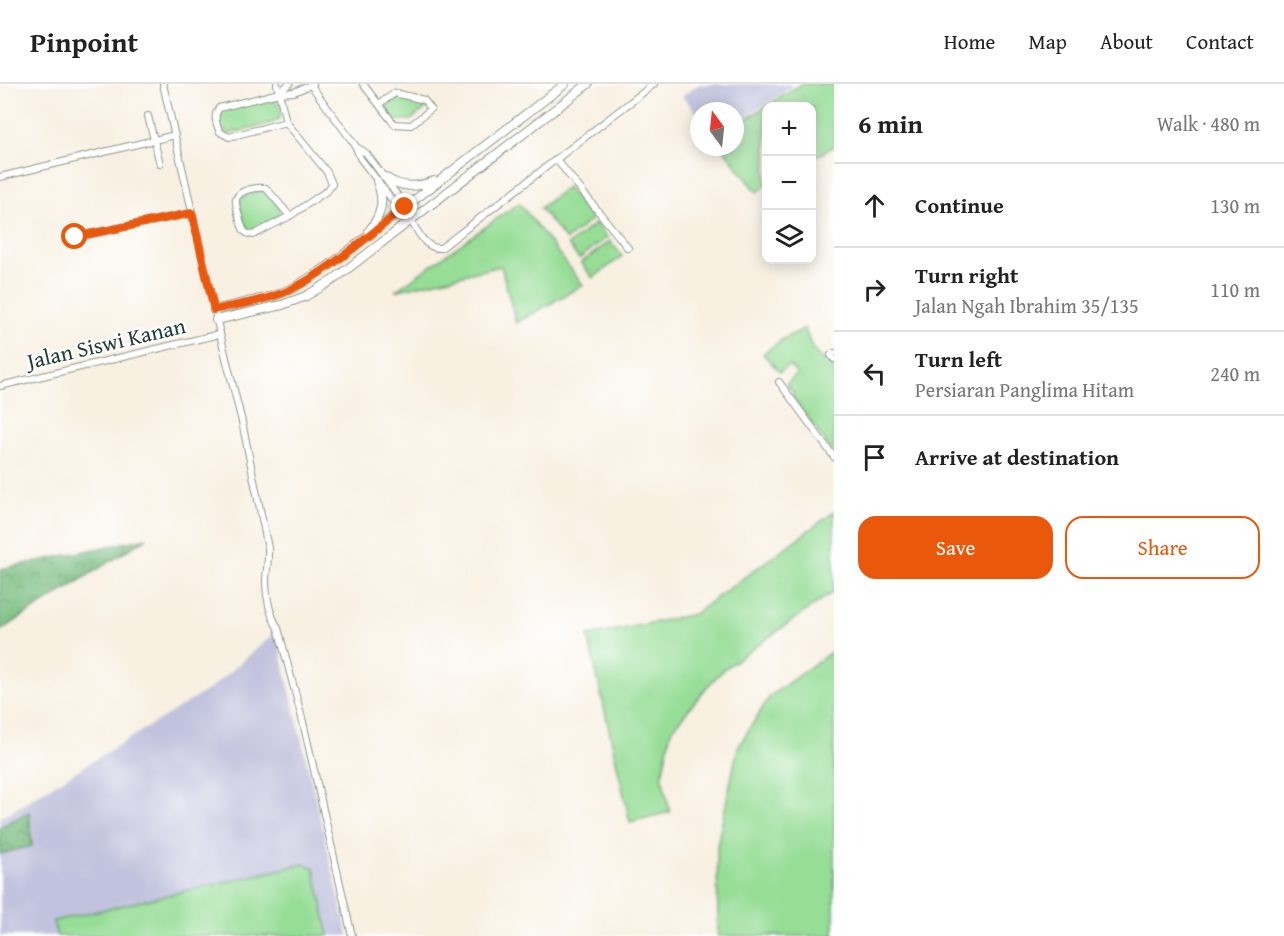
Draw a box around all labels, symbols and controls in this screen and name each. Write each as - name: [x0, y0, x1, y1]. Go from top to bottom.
- text: Pinpoint: [30, 21, 138, 62]
- text: Home: [944, 26, 995, 57]
- text: Map: [1028, 26, 1067, 57]
- text: About: [1100, 26, 1153, 57]
- text: Contact: [1186, 26, 1254, 57]
- north arrow: [690, 102, 744, 156]
- map controls: [762, 102, 816, 264]
- button: +: [762, 102, 816, 156]
- text: 6 min: [858, 104, 923, 143]
- text: Walk · 480 m: [1157, 109, 1260, 138]
- button: −: [762, 156, 816, 210]
- icon: ahead: [858, 189, 891, 222]
- text: Continue: [915, 189, 1004, 221]
- text: 130 m: [1210, 191, 1260, 220]
- route end: [391, 193, 417, 219]
- button: layers: [762, 210, 816, 264]
- route start: [61, 223, 87, 249]
- text: Turn right: [915, 259, 1018, 291]
- icon: right: [858, 273, 891, 306]
- text: 110 m: [1210, 275, 1260, 304]
- text: Jalan Ngah Ibrahim 35/135: [915, 291, 1139, 320]
- street label: Jalan Siswi Kanan: [21, 309, 189, 377]
- text: Turn left: [915, 343, 1002, 375]
- icon: left: [858, 357, 891, 390]
- text: 240 m: [1210, 359, 1260, 388]
- text: Persiaran Panglima Hitam: [915, 375, 1134, 404]
- icon: arrive: [858, 441, 891, 474]
- text: Arrive at destination: [915, 441, 1119, 473]
- button: Save: [858, 516, 1053, 579]
- button: Share: [1065, 516, 1260, 579]

